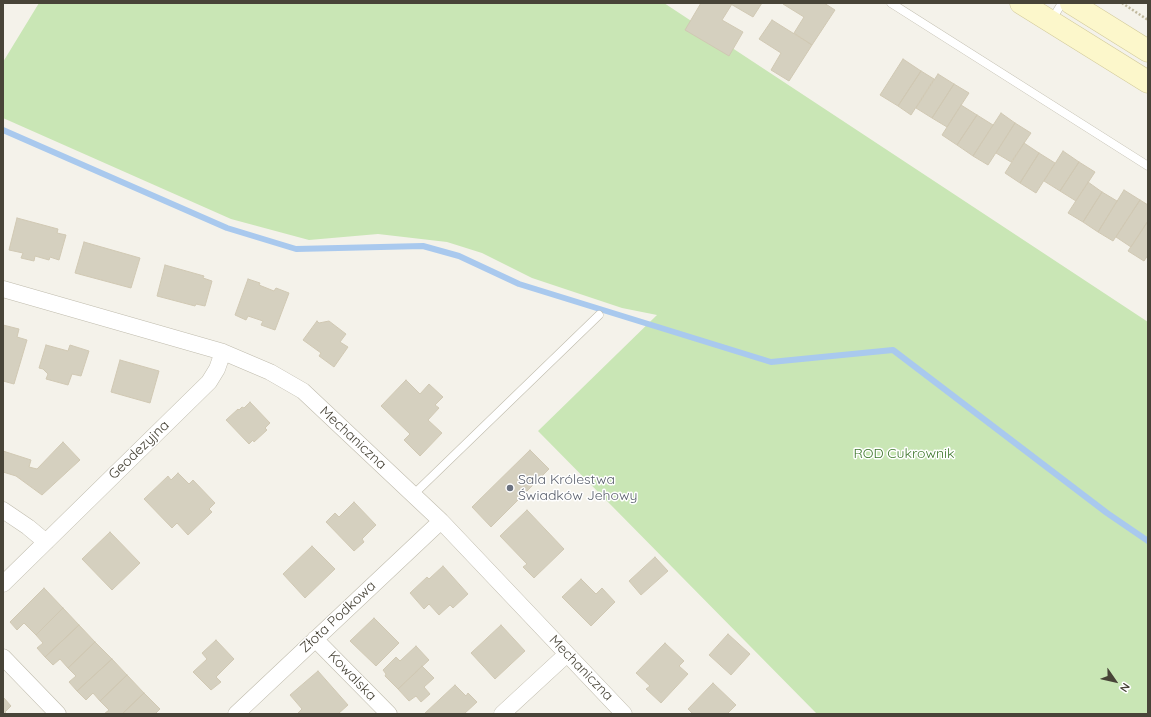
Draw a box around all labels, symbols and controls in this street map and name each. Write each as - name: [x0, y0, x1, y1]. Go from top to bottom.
- street label: Mechaniczna: [316, 403, 390, 473]
- street label: Geodezyjna: [105, 417, 173, 483]
- park label: ROD Cukrownik: [853, 446, 955, 462]
- place label: Sala Królestwa Świadków Jehowy: [518, 472, 637, 504]
- marker: Sala Królestwa Świadków Jehowy: [505, 483, 515, 493]
- street label: Złota Podkowa: [297, 578, 379, 656]
- street label: Mechaniczna: [546, 632, 616, 704]
- street label: Kowalska: [324, 648, 380, 704]
- north arrow: [1095, 661, 1135, 701]
- text: N: [1117, 680, 1133, 695]

